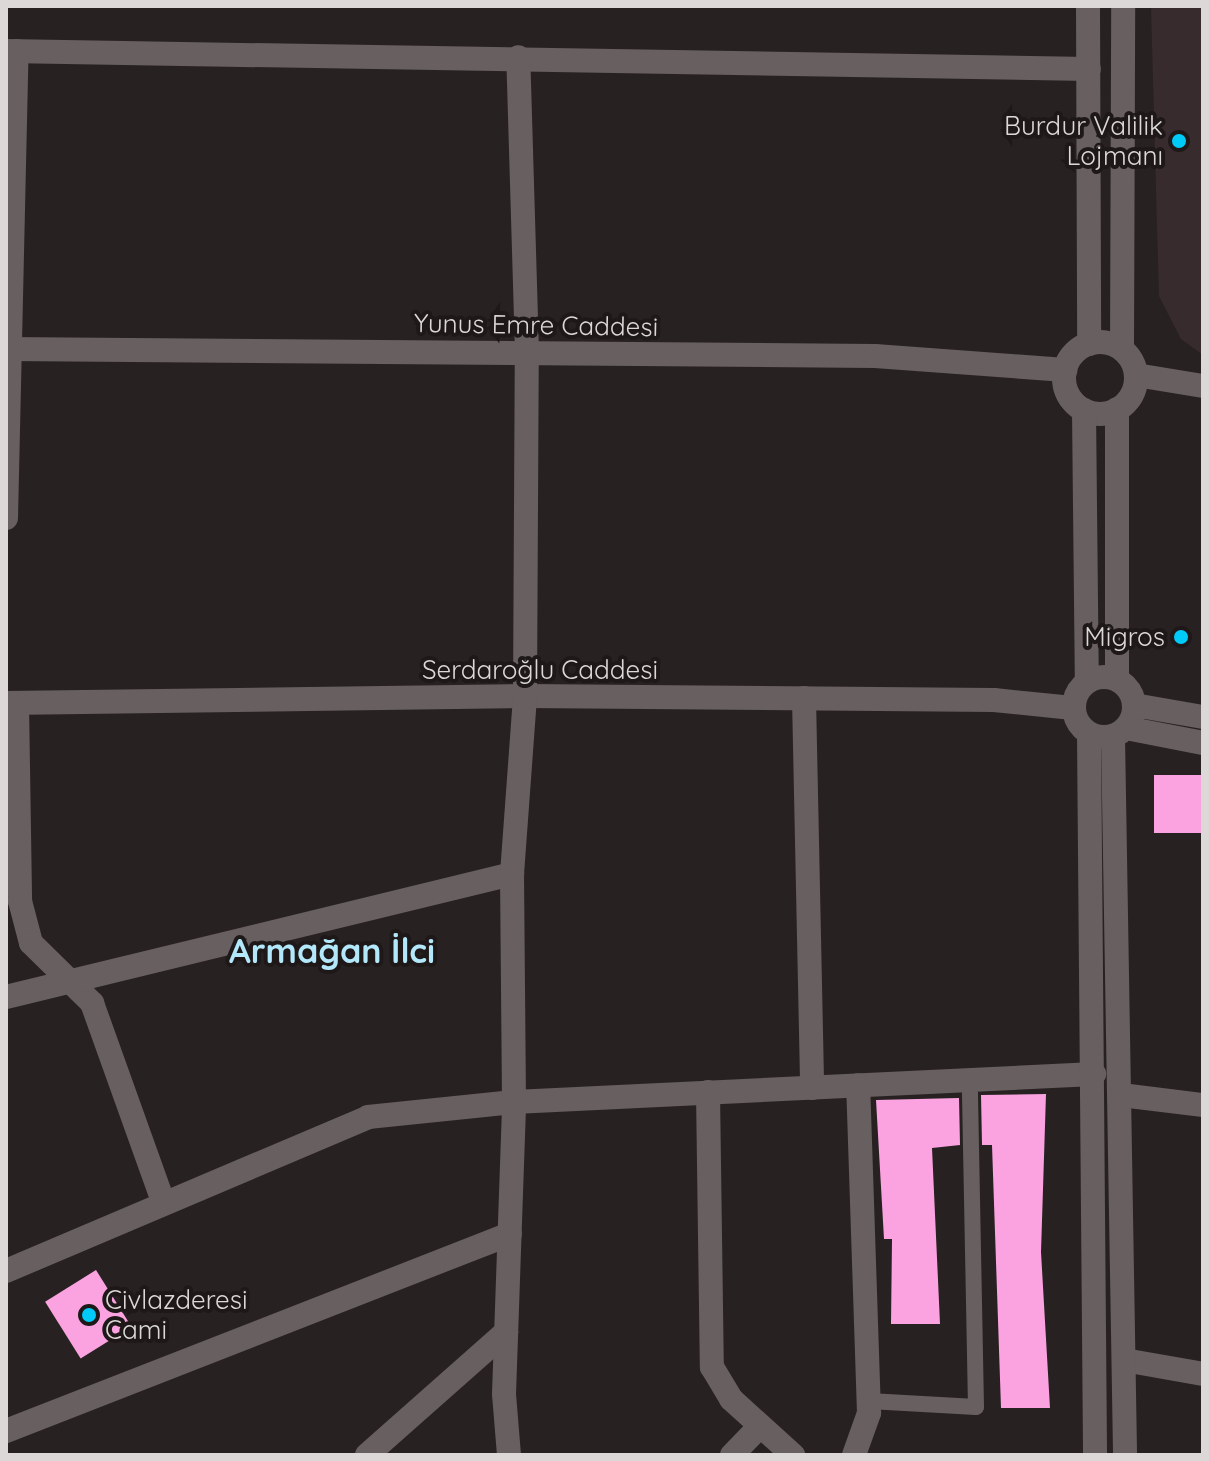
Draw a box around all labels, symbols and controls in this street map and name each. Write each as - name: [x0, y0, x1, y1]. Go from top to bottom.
- place label: Burdur Valilik Lojmanı: [1004, 110, 1163, 172]
- marker: Burdur Valilik Lojmanı: [1170, 132, 1188, 150]
- street label: Yunus Emre Caddesi: [414, 307, 658, 343]
- place label: Migros: [1084, 621, 1165, 653]
- marker: Migros: [1172, 628, 1190, 646]
- street label: Serdaroğlu Caddesi: [422, 654, 658, 686]
- district label: Armağan İlci: [229, 931, 435, 971]
- place label: Civlazderesi Cami: [105, 1284, 248, 1346]
- marker: Civlazderesi Cami: [80, 1306, 98, 1324]

